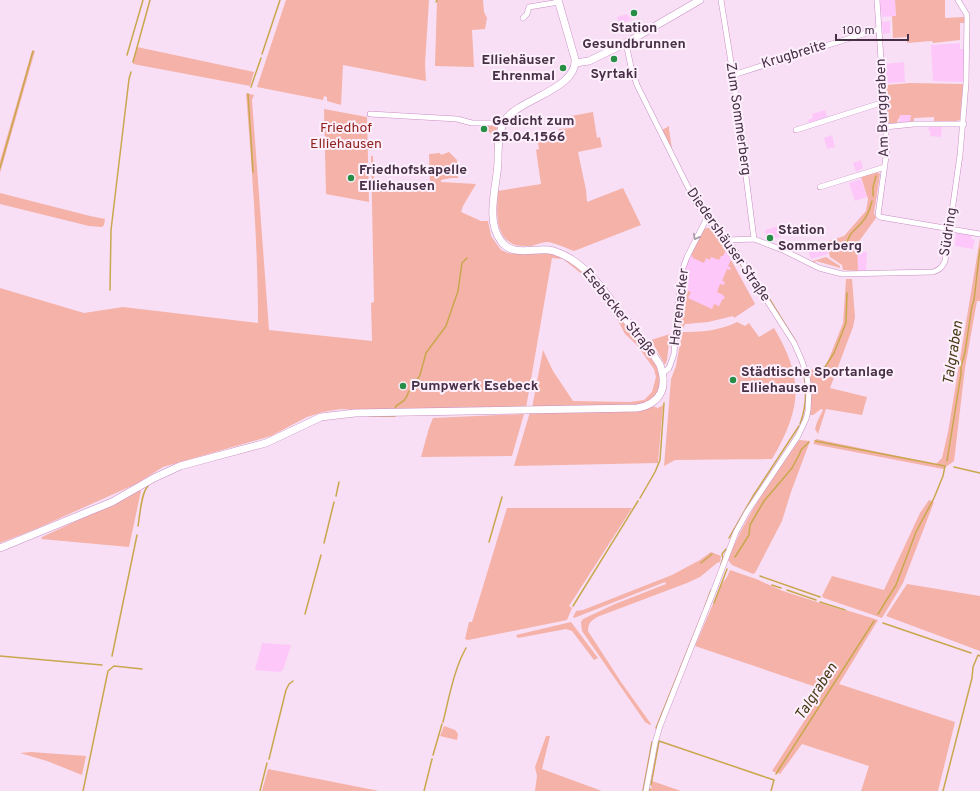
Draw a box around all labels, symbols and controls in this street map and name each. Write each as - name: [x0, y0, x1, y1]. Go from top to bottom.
- marker: Station Gesundbrunnen: [629, 8, 639, 18]
- scale bar: [836, 16, 908, 42]
- place label: Station Gesundbrunnen: [582, 20, 686, 53]
- text: 100 m: [842, 23, 875, 39]
- street label: Krugbreite: [760, 37, 828, 73]
- place label: Elliehäuser Ehrenmal: [482, 52, 555, 85]
- marker: Syrtaki: [609, 54, 619, 64]
- street label: Am Burggraben: [873, 58, 893, 158]
- street label: Zum Sommerberg: [722, 61, 754, 177]
- marker: Elliehäuser Ehrenmal: [558, 63, 568, 73]
- place label: Syrtaki: [591, 66, 637, 83]
- place label: Gedicht zum 25.04.1566: [492, 113, 574, 146]
- park label: Friedhof Elliehausen: [310, 120, 382, 153]
- marker: Gedicht zum 25.04.1566: [479, 124, 489, 134]
- place label: Friedhofskapelle Elliehausen: [359, 162, 467, 195]
- marker: Friedhofskapelle Elliehausen: [346, 173, 356, 183]
- street label: Diedershäuser Straße: [682, 185, 774, 305]
- street label: Südring: [937, 206, 961, 258]
- place label: Station Sommerberg: [778, 222, 862, 255]
- one-way arrow: [693, 233, 701, 241]
- marker: Station Sommerberg: [765, 233, 775, 243]
- street label: Esebecker Straße: [578, 265, 660, 361]
- street label: Harrenacker: [667, 267, 693, 347]
- water label: Talgraben: [940, 320, 968, 386]
- place label: Städtische Sportanlage Elliehausen: [741, 364, 894, 397]
- marker: Städtische Sportanlage Elliehausen: [728, 375, 738, 385]
- place label: Pumpwerk Esebeck: [411, 378, 539, 395]
- marker: Pumpwerk Esebeck: [398, 381, 408, 391]
- water label: Talgraben: [791, 660, 843, 724]

